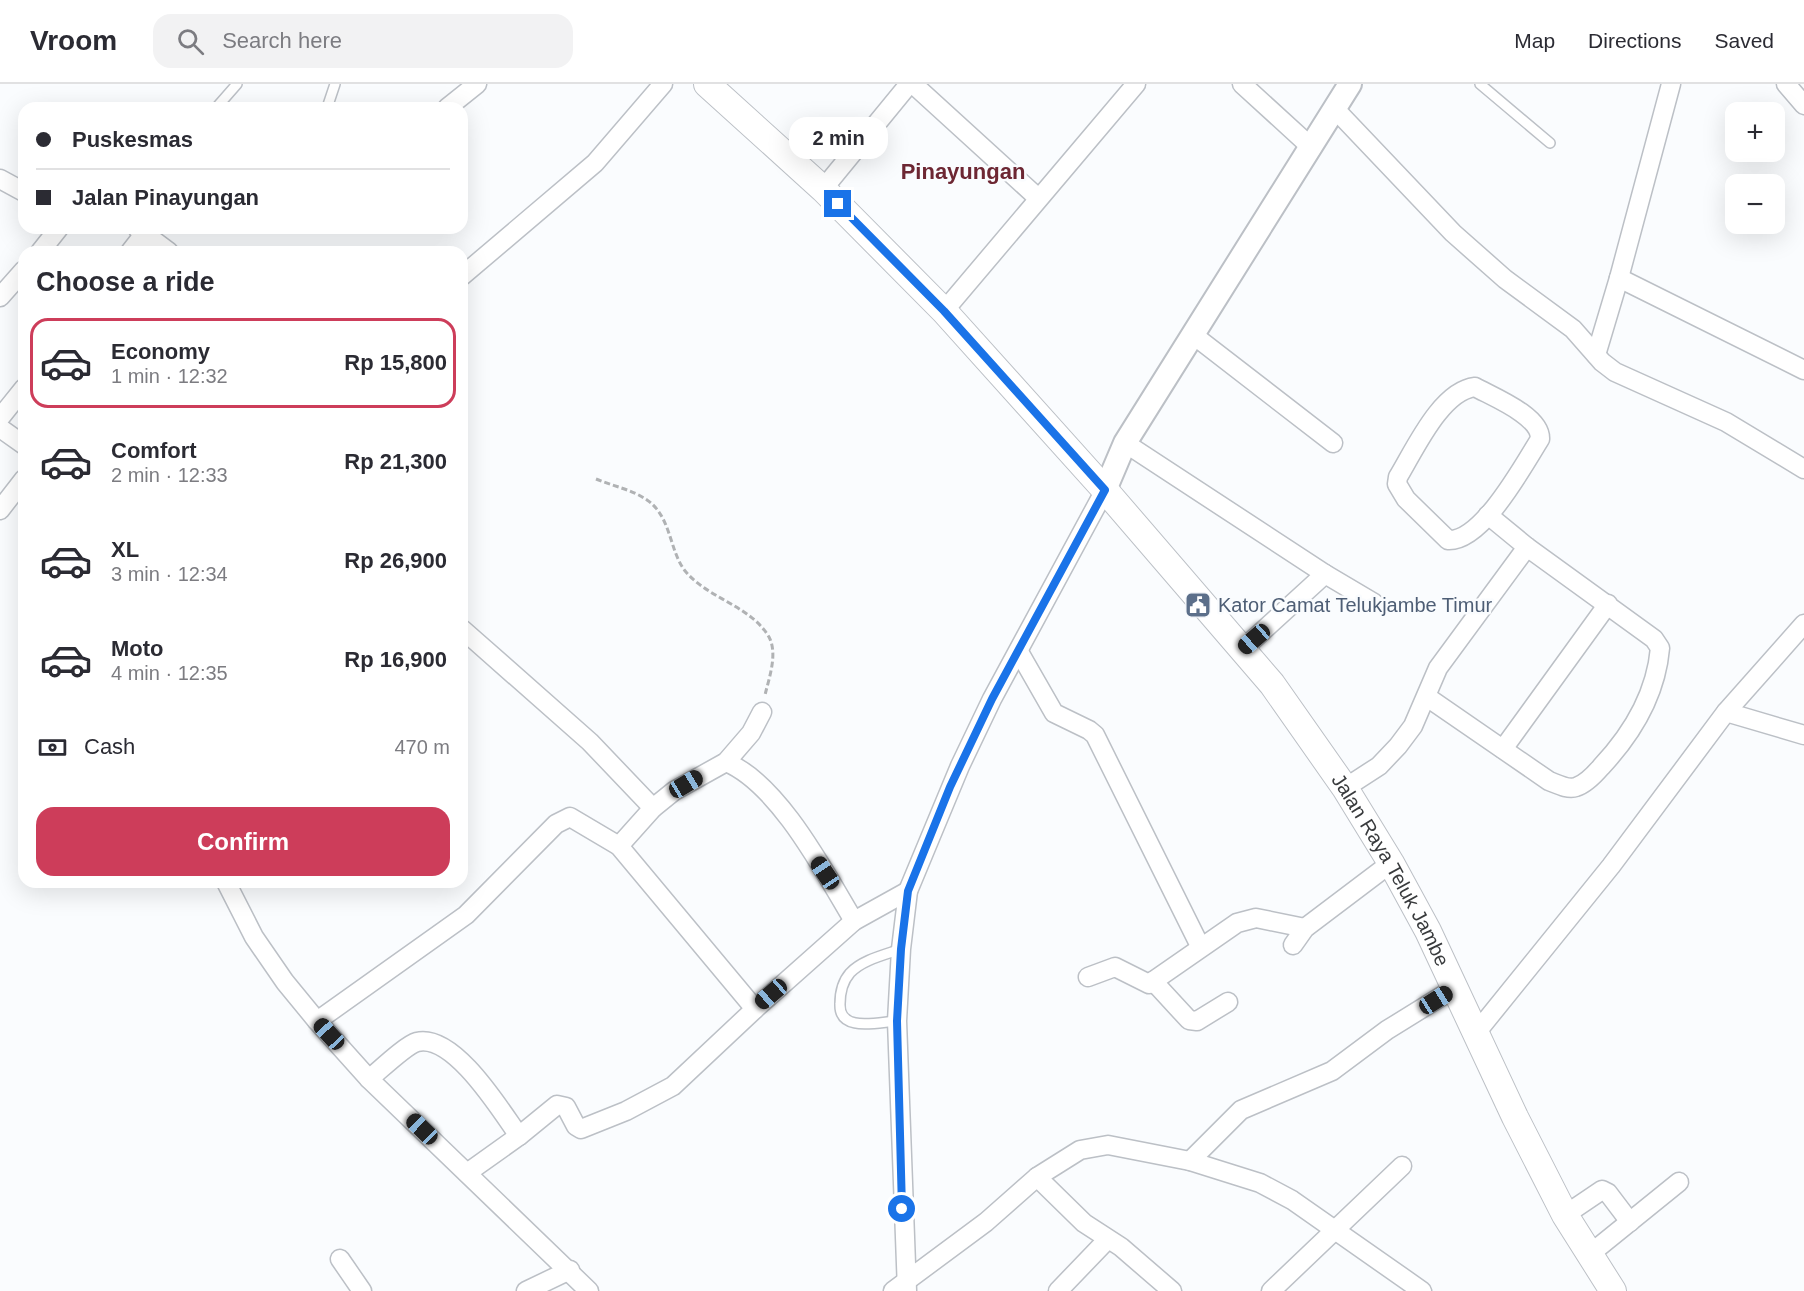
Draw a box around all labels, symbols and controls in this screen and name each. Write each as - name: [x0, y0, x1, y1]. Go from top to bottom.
- search box: [153, 14, 573, 68]
- text: Vroom: [30, 25, 117, 56]
- icon: search: [174, 25, 207, 58]
- text: Search here: [222, 28, 342, 53]
- text: Map: [1514, 29, 1555, 52]
- text: Directions: [1588, 29, 1681, 52]
- text: Saved: [1714, 29, 1774, 52]
- map controls: [1725, 102, 1785, 234]
- button: +: [1725, 102, 1785, 162]
- callout: 2 min: [788, 117, 888, 159]
- text: Puskesmas: [72, 127, 193, 152]
- text: 2 min: [812, 127, 865, 149]
- district label: Pinayungan: [901, 159, 1025, 184]
- button: −: [1725, 174, 1785, 234]
- text: Jalan Pinayungan: [72, 185, 259, 210]
- route end: [824, 190, 851, 217]
- text: Choose a ride: [36, 267, 215, 297]
- icon: car: [39, 336, 93, 390]
- text: Economy: [111, 339, 210, 364]
- text: Rp 15,800: [344, 350, 447, 375]
- text: 1 min · 12:32: [111, 365, 228, 387]
- icon: car: [39, 435, 93, 489]
- text: Comfort: [111, 438, 197, 463]
- text: Rp 21,300: [344, 449, 447, 474]
- text: 2 min · 12:33: [111, 464, 228, 486]
- icon: car: [39, 534, 93, 588]
- text: XL: [111, 537, 139, 562]
- text: Rp 26,900: [344, 548, 447, 573]
- text: 3 min · 12:34: [111, 563, 228, 585]
- public building icon: Kator Camat Telukjambe Timur: [1183, 590, 1213, 620]
- place label: Kator Camat Telukjambe Timur: [1218, 594, 1493, 616]
- car: [1235, 620, 1273, 658]
- icon: car: [39, 633, 93, 687]
- text: Moto: [111, 636, 164, 661]
- text: Rp 16,900: [344, 647, 447, 672]
- text: 4 min · 12:35: [111, 662, 228, 684]
- icon: cash: [36, 731, 69, 764]
- text: Cash: [84, 734, 135, 759]
- text: 470 m: [394, 736, 450, 758]
- car: [666, 767, 706, 801]
- street label: Jalan Raya Teluk Jambe: [1327, 769, 1454, 969]
- button: Confirm: [36, 807, 450, 876]
- car: [807, 853, 843, 893]
- car: [752, 975, 790, 1013]
- car: [1416, 983, 1456, 1017]
- car: [310, 1015, 348, 1053]
- car: [403, 1110, 441, 1148]
- route start: [888, 1195, 915, 1222]

